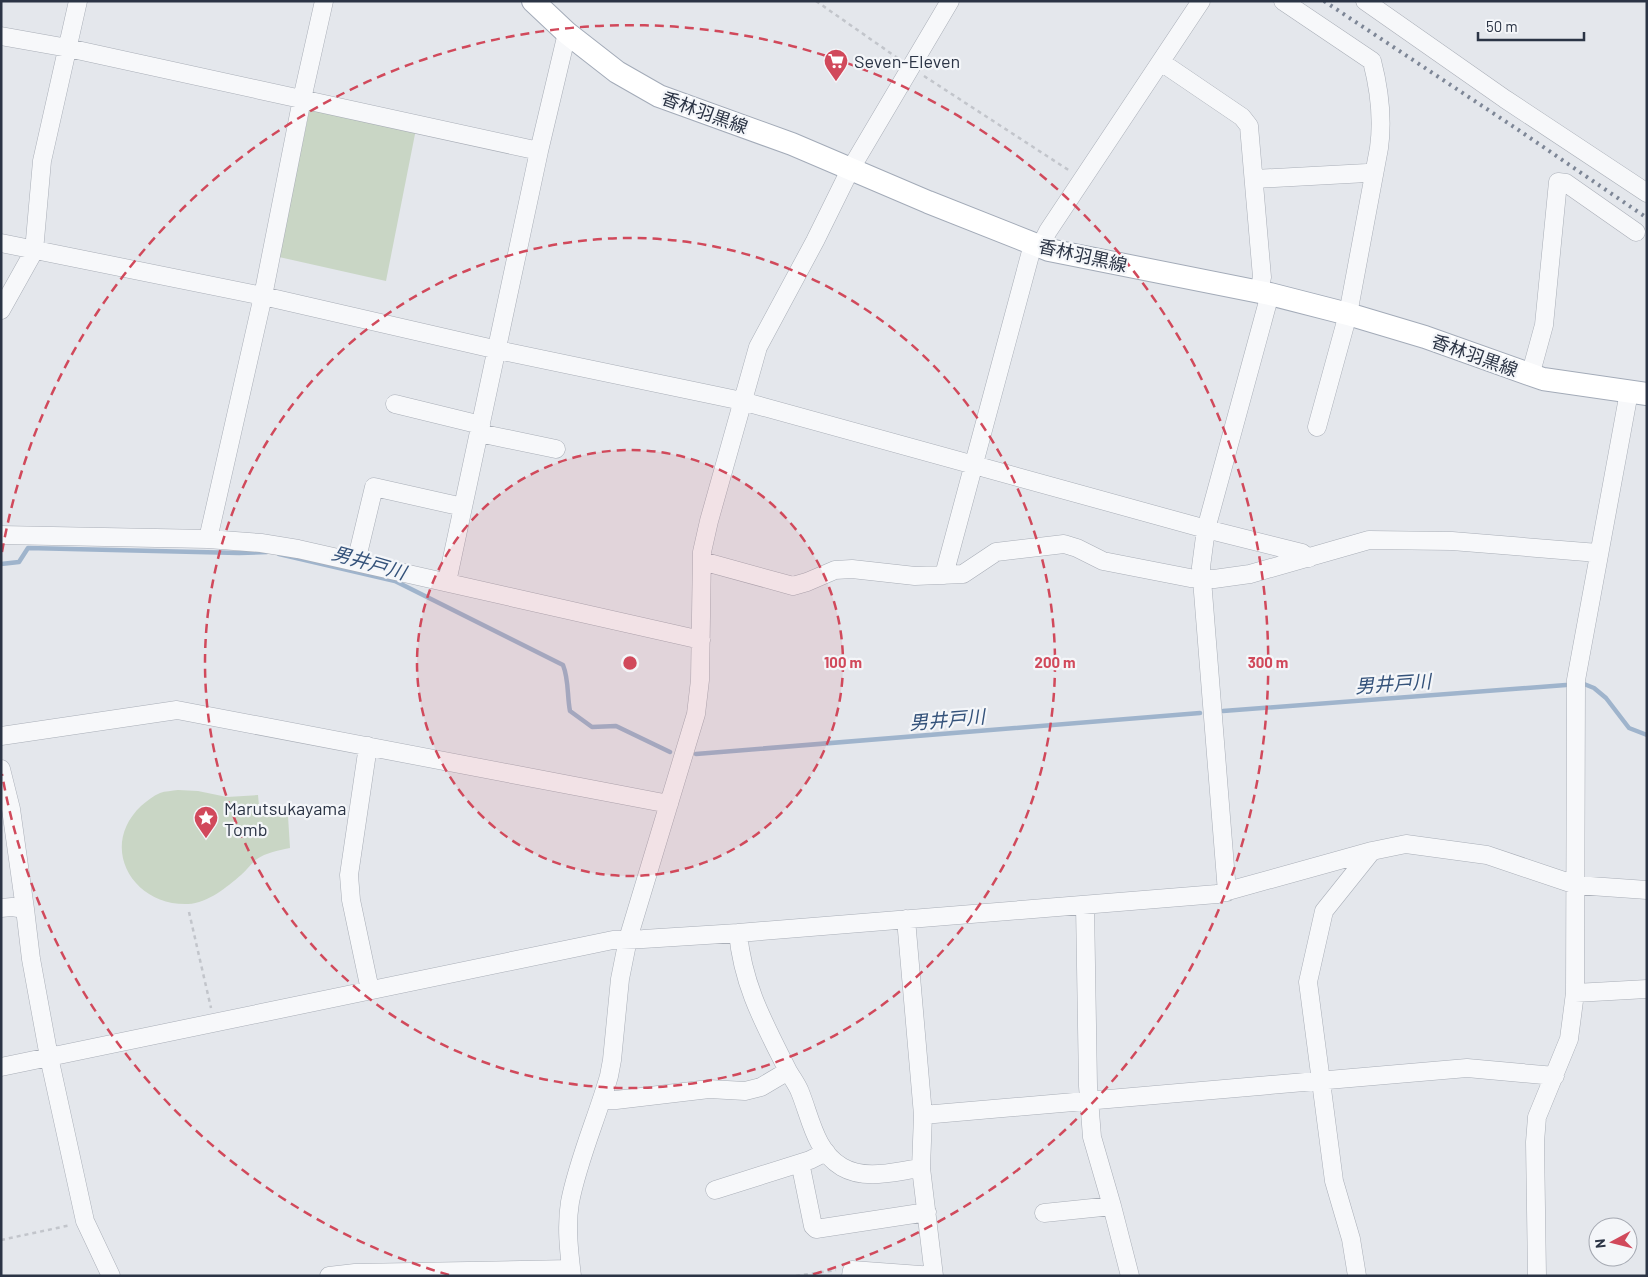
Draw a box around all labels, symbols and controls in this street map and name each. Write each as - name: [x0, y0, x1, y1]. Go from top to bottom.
- scale bar: [1478, 10, 1584, 42]
- text: 50 m: [1486, 17, 1518, 35]
- supermarket icon: Seven-Eleven: [823, 48, 849, 82]
- place label: Seven-Eleven: [854, 50, 960, 72]
- street label: 香林羽黒線: [659, 86, 751, 138]
- street label: 香林羽黒線: [1037, 234, 1129, 276]
- street label: 香林羽黒線: [1429, 329, 1521, 381]
- water label: 男井戸川: [329, 540, 411, 584]
- text: 100 m: [824, 653, 862, 671]
- text: 200 m: [1034, 653, 1076, 671]
- text: 300 m: [1248, 653, 1288, 671]
- centre of rings: [621, 654, 639, 672]
- water label: 男井戸川: [1354, 669, 1434, 697]
- water label: 男井戸川: [908, 704, 988, 734]
- place label: Marutsukayama Tomb: [224, 797, 346, 840]
- place icon: Marutsukayama Tomb: [193, 805, 219, 839]
- north arrow: [1588, 1217, 1638, 1267]
- text: N: [1591, 1238, 1609, 1249]

